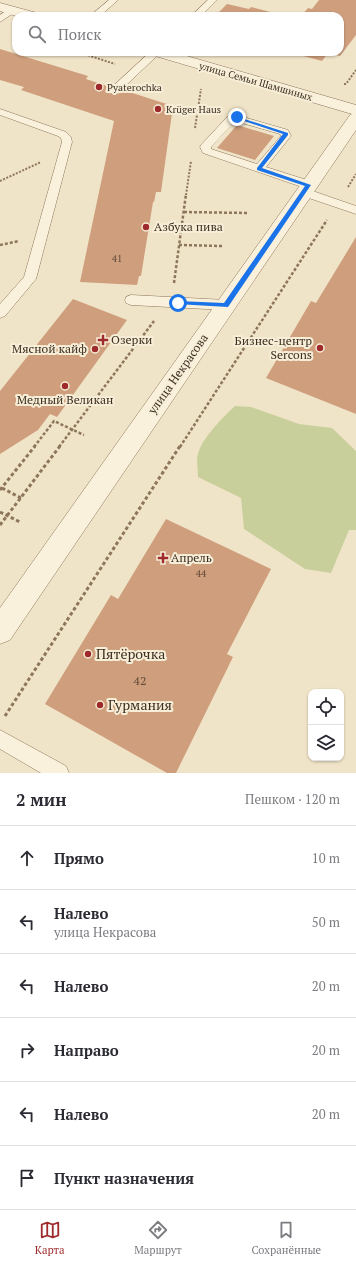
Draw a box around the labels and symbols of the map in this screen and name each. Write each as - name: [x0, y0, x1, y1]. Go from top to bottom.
- street label: улица Семьи Шамшиных: [197, 59, 315, 104]
- place label: Pyaterochka: [107, 81, 162, 94]
- marker: Pyaterochka: [94, 82, 104, 92]
- place label: Krüger Haus: [166, 103, 221, 116]
- marker: Krüger Haus: [153, 104, 163, 114]
- route end: [228, 108, 246, 126]
- place label: Азбука пива: [154, 219, 223, 234]
- marker: Азбука пива: [141, 222, 151, 232]
- house number: 41: [112, 252, 122, 265]
- route start: [169, 294, 187, 312]
- street label: улица Некрасова: [144, 331, 211, 418]
- place label: Озерки: [111, 332, 152, 347]
- place label: Бизнес-центр Sercons: [234, 333, 312, 362]
- marker: Озерки: [98, 335, 108, 345]
- place label: Мясной кайф: [12, 341, 87, 356]
- marker: Бизнес-центр Sercons: [315, 343, 325, 353]
- marker: Мясной кайф: [90, 344, 100, 354]
- marker: Медный Великан: [60, 381, 70, 391]
- place label: Медный Великан: [17, 392, 113, 407]
- place label: Апрель: [171, 550, 212, 565]
- marker: Апрель: [158, 553, 168, 563]
- house number: 44: [196, 567, 207, 580]
- place label: Пятёрочка: [96, 644, 165, 663]
- marker: Пятёрочка: [83, 649, 93, 659]
- house number: 42: [134, 673, 146, 688]
- place label: Гурмания: [108, 695, 172, 714]
- marker: Гурмания: [95, 700, 105, 710]

